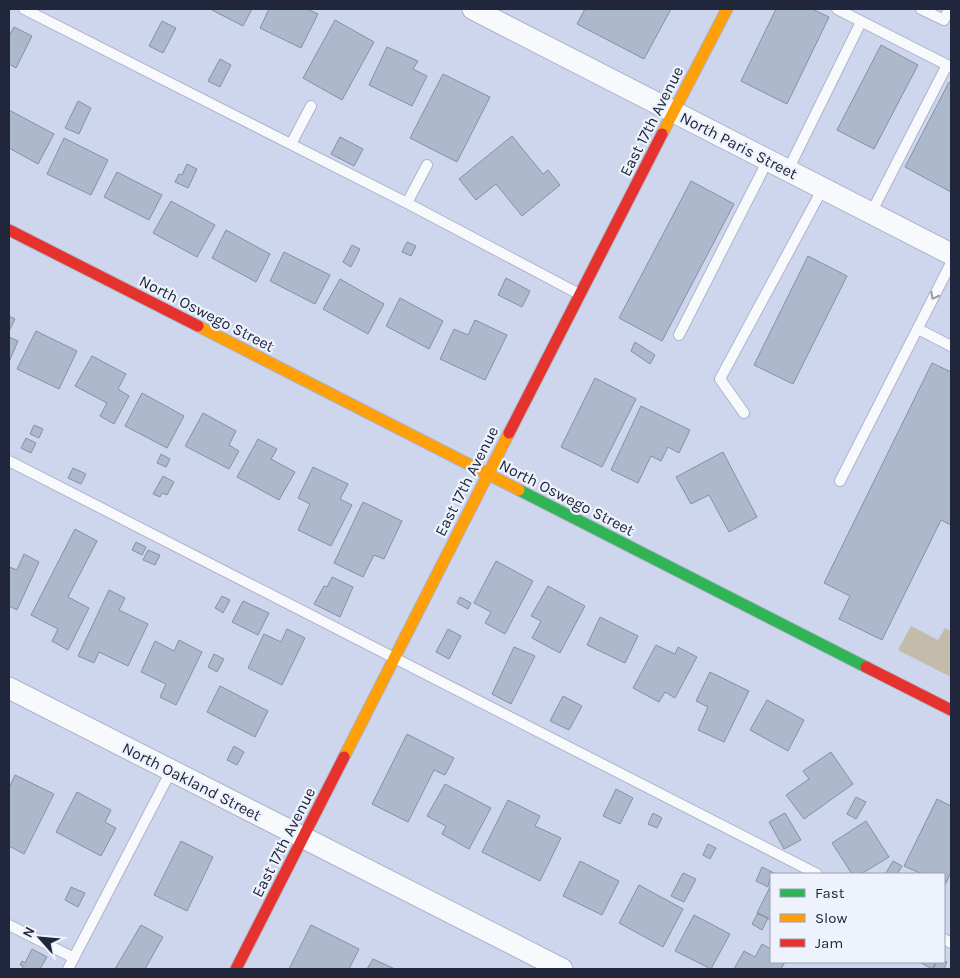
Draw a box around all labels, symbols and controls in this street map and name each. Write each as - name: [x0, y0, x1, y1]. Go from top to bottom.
- street label: East 17th Avenue: [616, 63, 687, 179]
- street label: North Paris Street: [677, 108, 801, 183]
- street label: North Oswego Street: [136, 271, 277, 356]
- one-way arrow: [930, 291, 940, 300]
- street label: East 17th Avenue: [431, 423, 502, 539]
- street label: North Oswego Street: [496, 455, 637, 540]
- street label: North Oakland Street: [119, 738, 264, 825]
- street label: East 17th Avenue: [248, 784, 319, 900]
- legend: [770, 873, 945, 963]
- text: Fast: [815, 884, 845, 902]
- text: Slow: [815, 909, 847, 927]
- north arrow: [15, 913, 65, 963]
- text: N: [19, 924, 39, 941]
- text: Jam: [815, 934, 843, 952]

